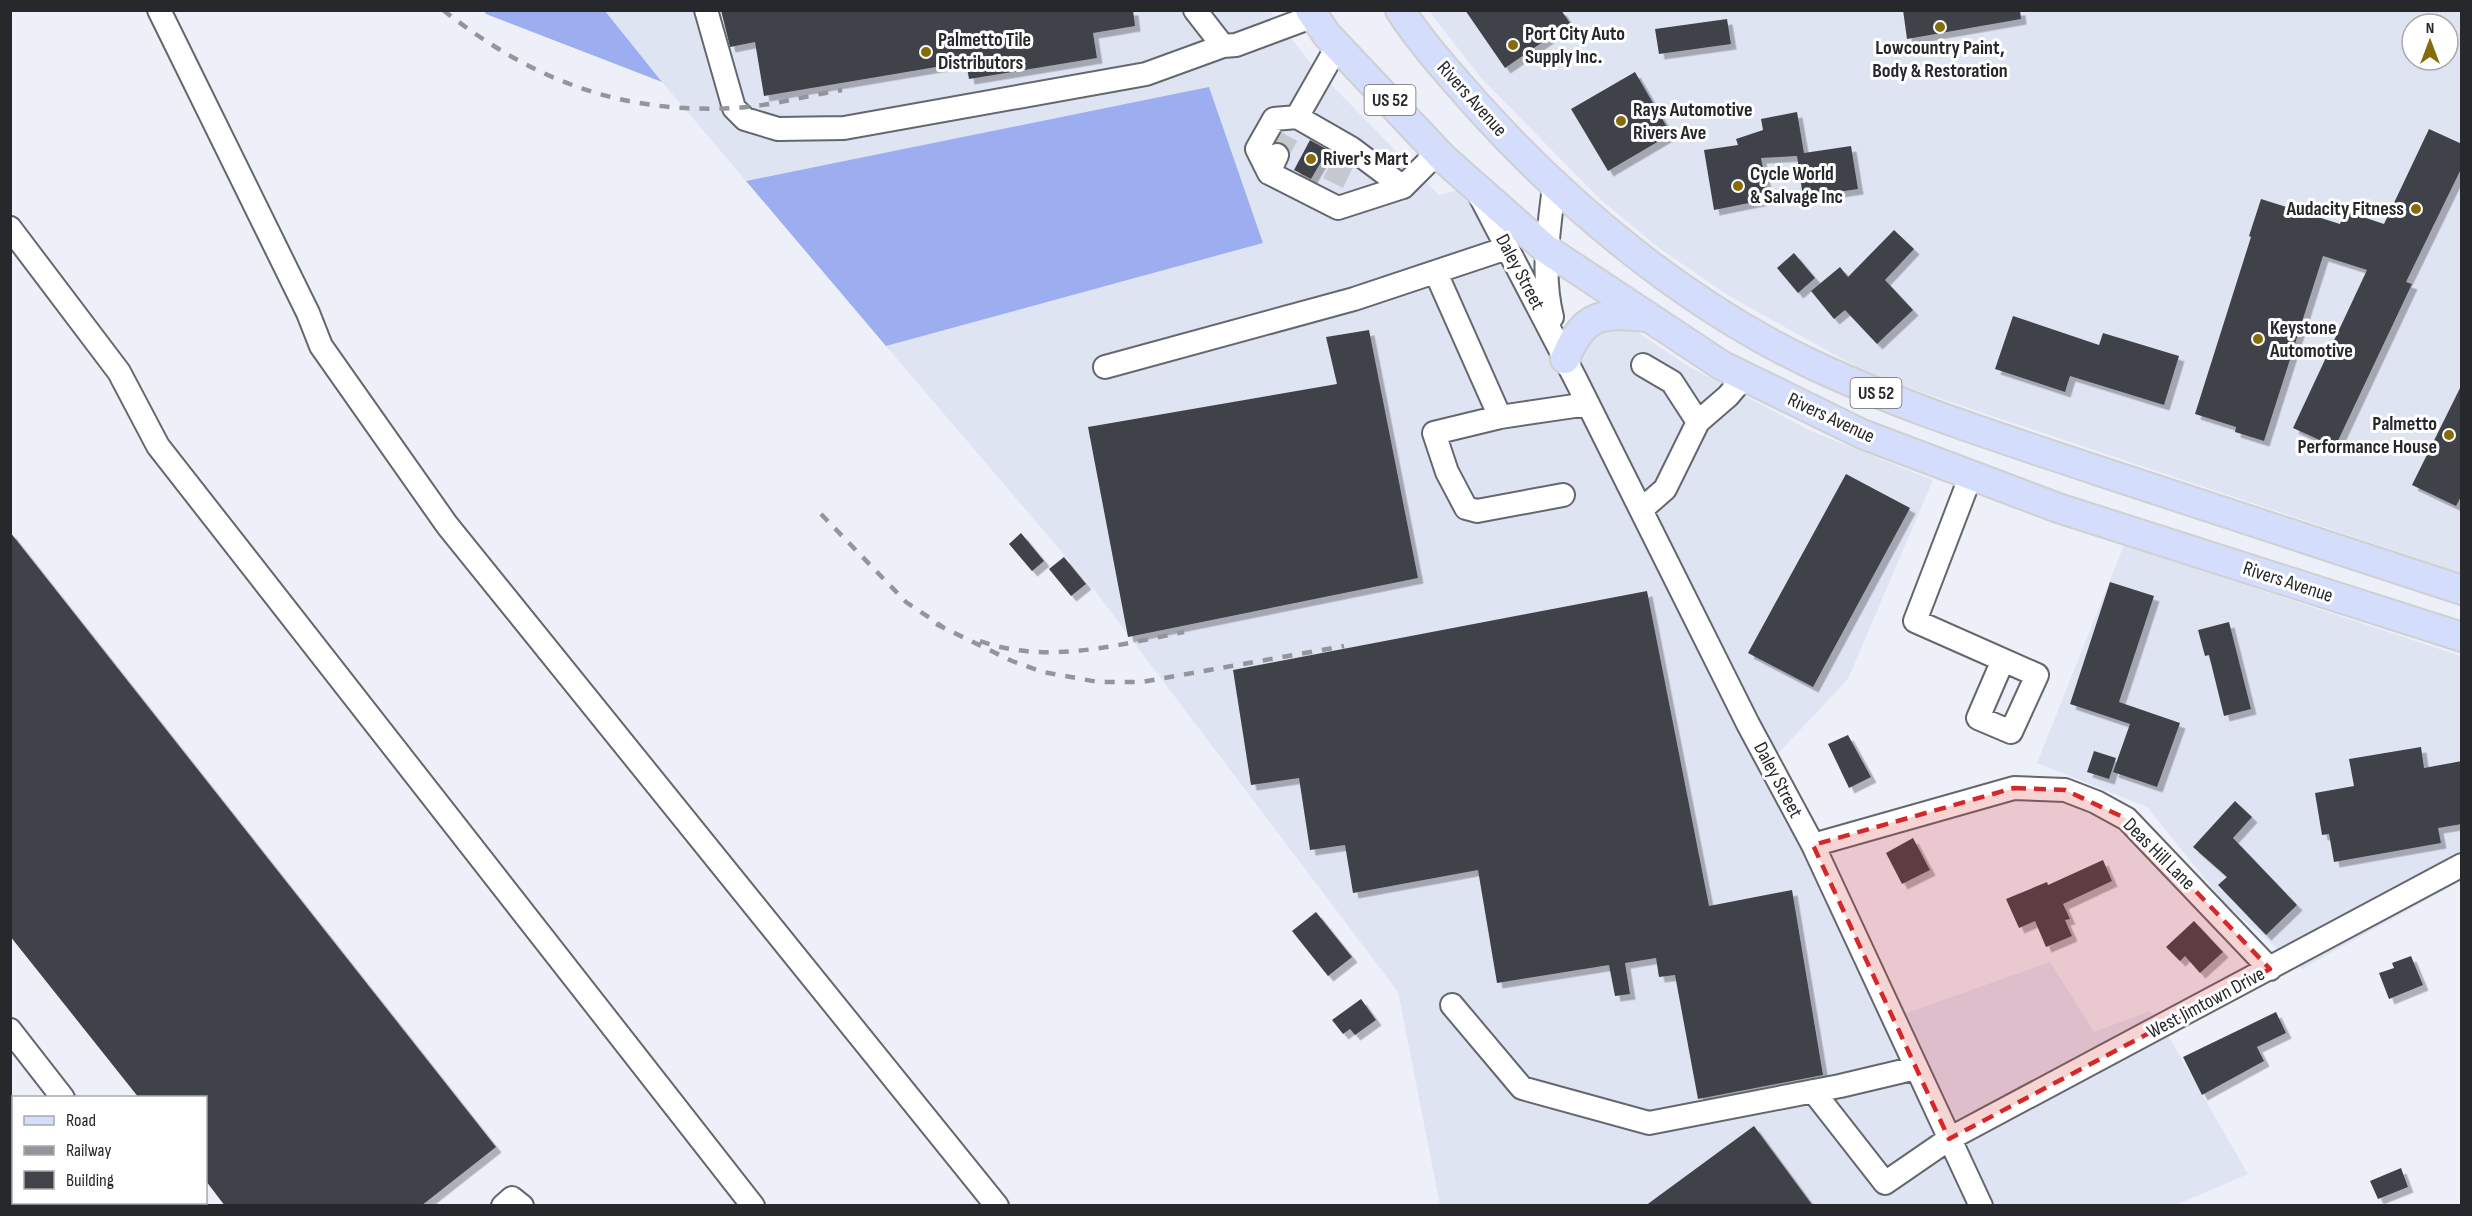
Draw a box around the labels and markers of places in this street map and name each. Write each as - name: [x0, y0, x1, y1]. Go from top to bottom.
- marker: Lowcountry Paint, Body & Restoration: [1933, 20, 1947, 34]
- place label: Port City Auto Supply Inc.: [1525, 22, 1625, 69]
- place label: Palmetto Tile Distributors: [938, 28, 1031, 75]
- place label: Lowcountry Paint, Body & Restoration: [1872, 36, 2008, 83]
- marker: Port City Auto Supply Inc.: [1506, 38, 1520, 52]
- marker: Palmetto Tile Distributors: [919, 45, 933, 59]
- place label: Rays Automotive Rivers Ave: [1633, 98, 1753, 145]
- marker: Rays Automotive Rivers Ave: [1614, 114, 1628, 128]
- place label: River's Mart: [1323, 147, 1409, 171]
- marker: River's Mart: [1304, 152, 1318, 166]
- place label: Cycle World & Salvage Inc: [1750, 162, 1843, 209]
- marker: Cycle World & Salvage Inc: [1731, 179, 1745, 193]
- place label: Audacity Fitness: [2286, 197, 2404, 221]
- marker: Audacity Fitness: [2409, 202, 2423, 216]
- place label: Keystone Automotive: [2269, 316, 2353, 363]
- marker: Keystone Automotive: [2251, 332, 2265, 346]
- place label: Palmetto Performance House: [2297, 412, 2437, 459]
- marker: Palmetto Performance House: [2442, 428, 2456, 442]

